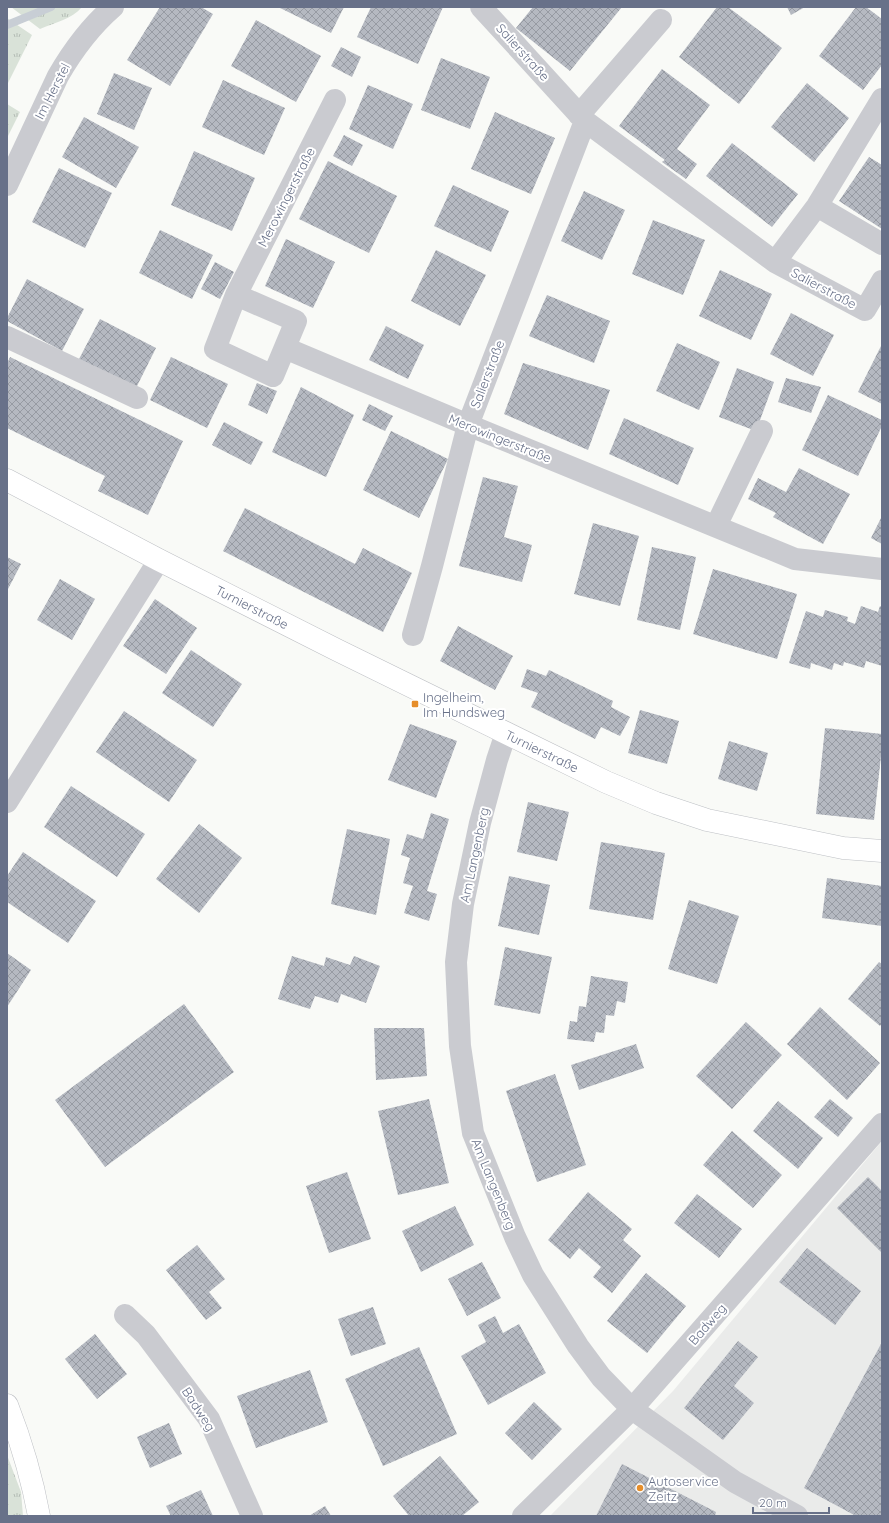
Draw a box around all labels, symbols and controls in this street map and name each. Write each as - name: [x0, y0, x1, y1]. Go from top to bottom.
- street label: Salierstraße: [493, 20, 553, 84]
- street label: Im Herstel: [31, 60, 73, 122]
- street label: Merowingerstraße: [254, 145, 318, 249]
- street label: Salierstraße: [789, 264, 859, 312]
- street label: Salierstraße: [467, 338, 507, 410]
- street label: Merowingerstraße: [446, 410, 554, 466]
- street label: Turnierstraße: [213, 582, 291, 632]
- place label: Ingelheim, Im Hundsweg: [423, 689, 505, 720]
- marker: Ingelheim, Im Hundsweg: [410, 699, 420, 709]
- street label: Turnierstraße: [503, 726, 581, 776]
- street label: Am Langenberg: [456, 806, 492, 904]
- street label: Am Langenberg: [468, 1136, 520, 1232]
- street label: Badweg: [685, 1300, 729, 1348]
- street label: Badweg: [179, 1384, 219, 1434]
- place label: Autoservice Zeitz: [648, 1473, 719, 1504]
- marker: Autoservice Zeitz: [635, 1483, 645, 1493]
- scale bar: [753, 1489, 829, 1515]
- text: 20 m: [759, 1495, 787, 1510]

